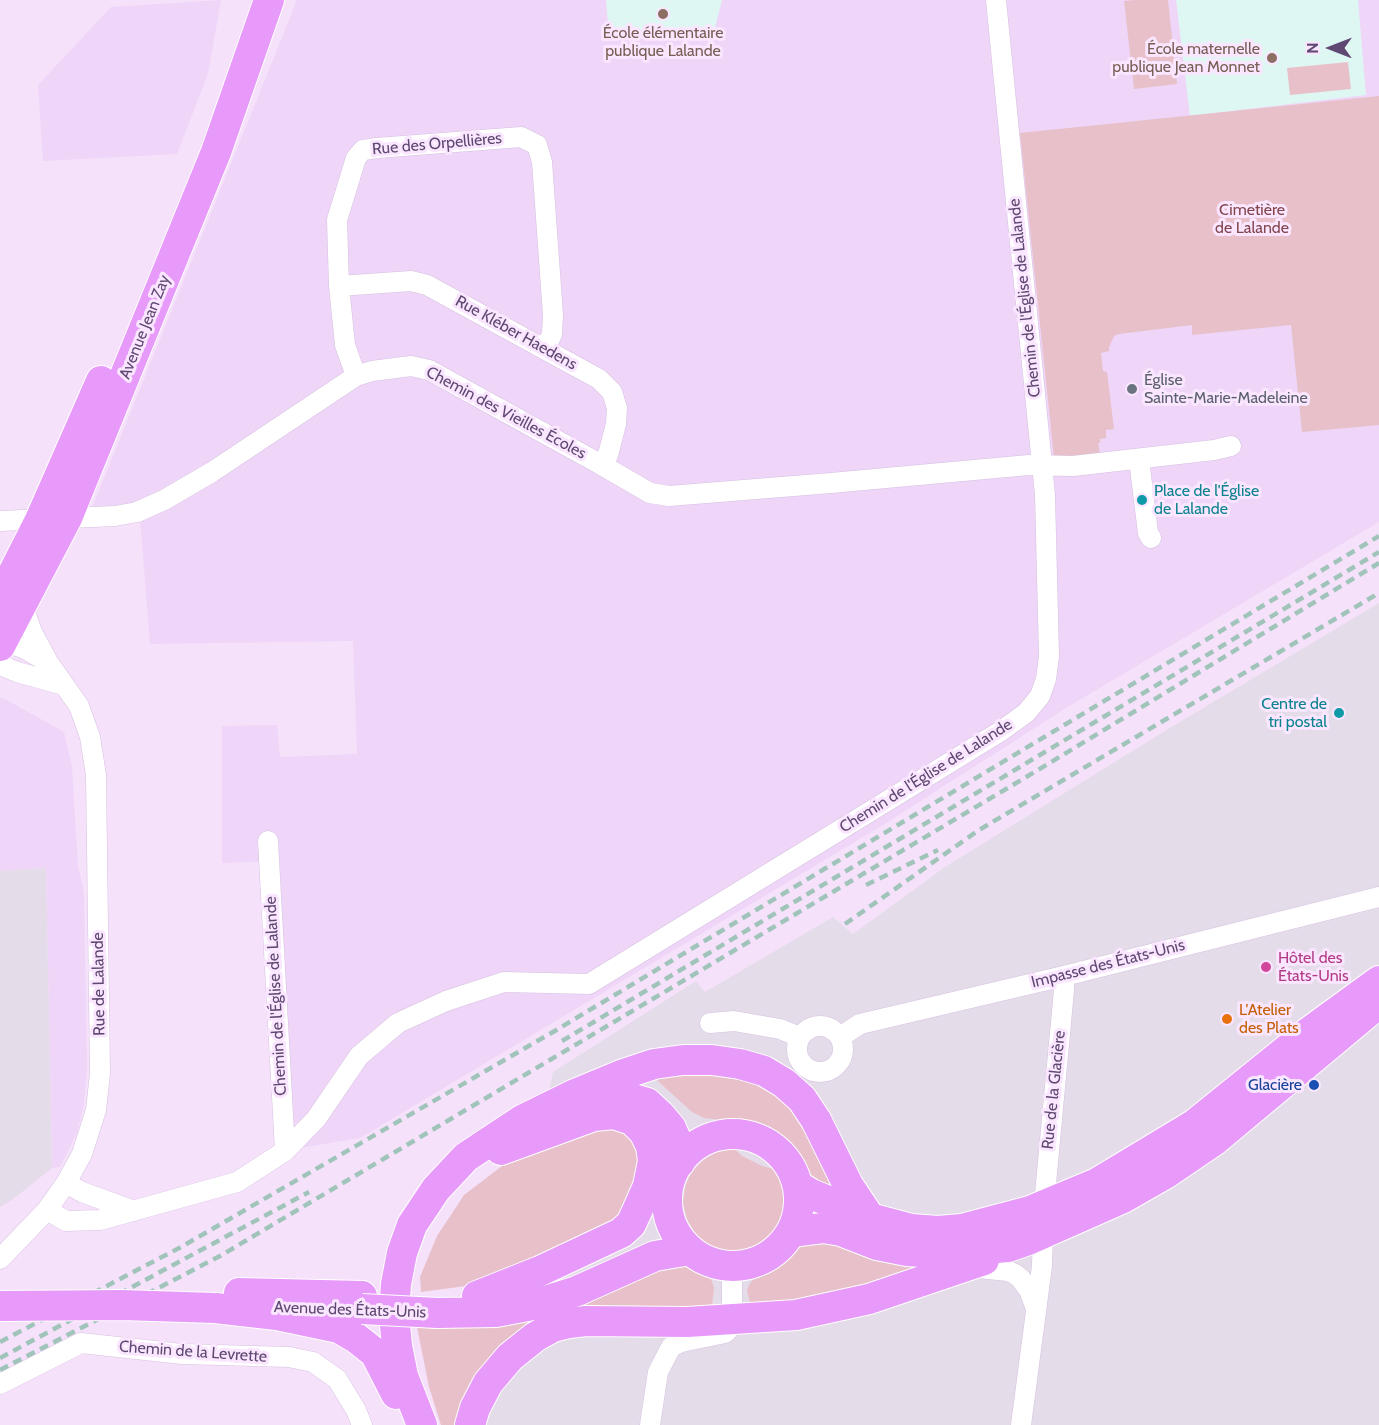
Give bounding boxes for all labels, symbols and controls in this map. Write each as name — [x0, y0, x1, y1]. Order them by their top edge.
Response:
marker: École élémentaire publique Lalande — [656, 7, 670, 21]
north arrow — [1301, 18, 1361, 78]
place label: École élémentaire publique Lalande — [603, 23, 723, 61]
place label: École maternelle publique Jean Monnet — [1112, 39, 1260, 77]
text: N — [1303, 42, 1322, 54]
marker: École maternelle publique Jean Monnet — [1265, 51, 1279, 65]
street label: Rue des Orpellières — [371, 129, 503, 159]
street label: Chemin de l'Église de Lalande — [1005, 198, 1045, 398]
park label: Cimetière de Lalande — [1215, 200, 1289, 238]
street label: Avenue Jean Zay — [115, 272, 175, 382]
street label: Rue Kléber Haedens — [452, 292, 580, 374]
street label: Chemin des Vieilles Écoles — [423, 363, 589, 463]
place label: Église Sainte-Marie-Madeleine — [1144, 370, 1308, 408]
marker: Église Sainte-Marie-Madeleine — [1125, 382, 1139, 396]
place label: Place de l'Église de Lalande — [1154, 481, 1259, 519]
marker: Place de l'Église de Lalande — [1135, 493, 1149, 507]
place label: Centre de tri postal — [1261, 694, 1327, 732]
marker: Centre de tri postal — [1332, 706, 1346, 720]
street label: Chemin de l'Église de Lalande — [836, 715, 1016, 837]
street label: Chemin de l'Église de Lalande — [261, 896, 291, 1096]
street label: Rue de Lalande — [88, 932, 110, 1036]
street label: Impasse des États-Unis — [1029, 936, 1187, 992]
place label: Hôtel des États-Unis — [1278, 948, 1349, 986]
marker: Hôtel des États-Unis — [1259, 960, 1273, 974]
place label: L'Atelier des Plats — [1239, 1000, 1299, 1038]
marker: L'Atelier des Plats — [1220, 1012, 1234, 1026]
street label: Rue de la Glacière — [1038, 1030, 1070, 1150]
place label: Glacière — [1248, 1075, 1302, 1095]
marker: Glacière — [1307, 1078, 1321, 1092]
street label: Avenue des États-Unis — [274, 1298, 426, 1322]
street label: Chemin de la Levrette — [118, 1337, 268, 1367]

